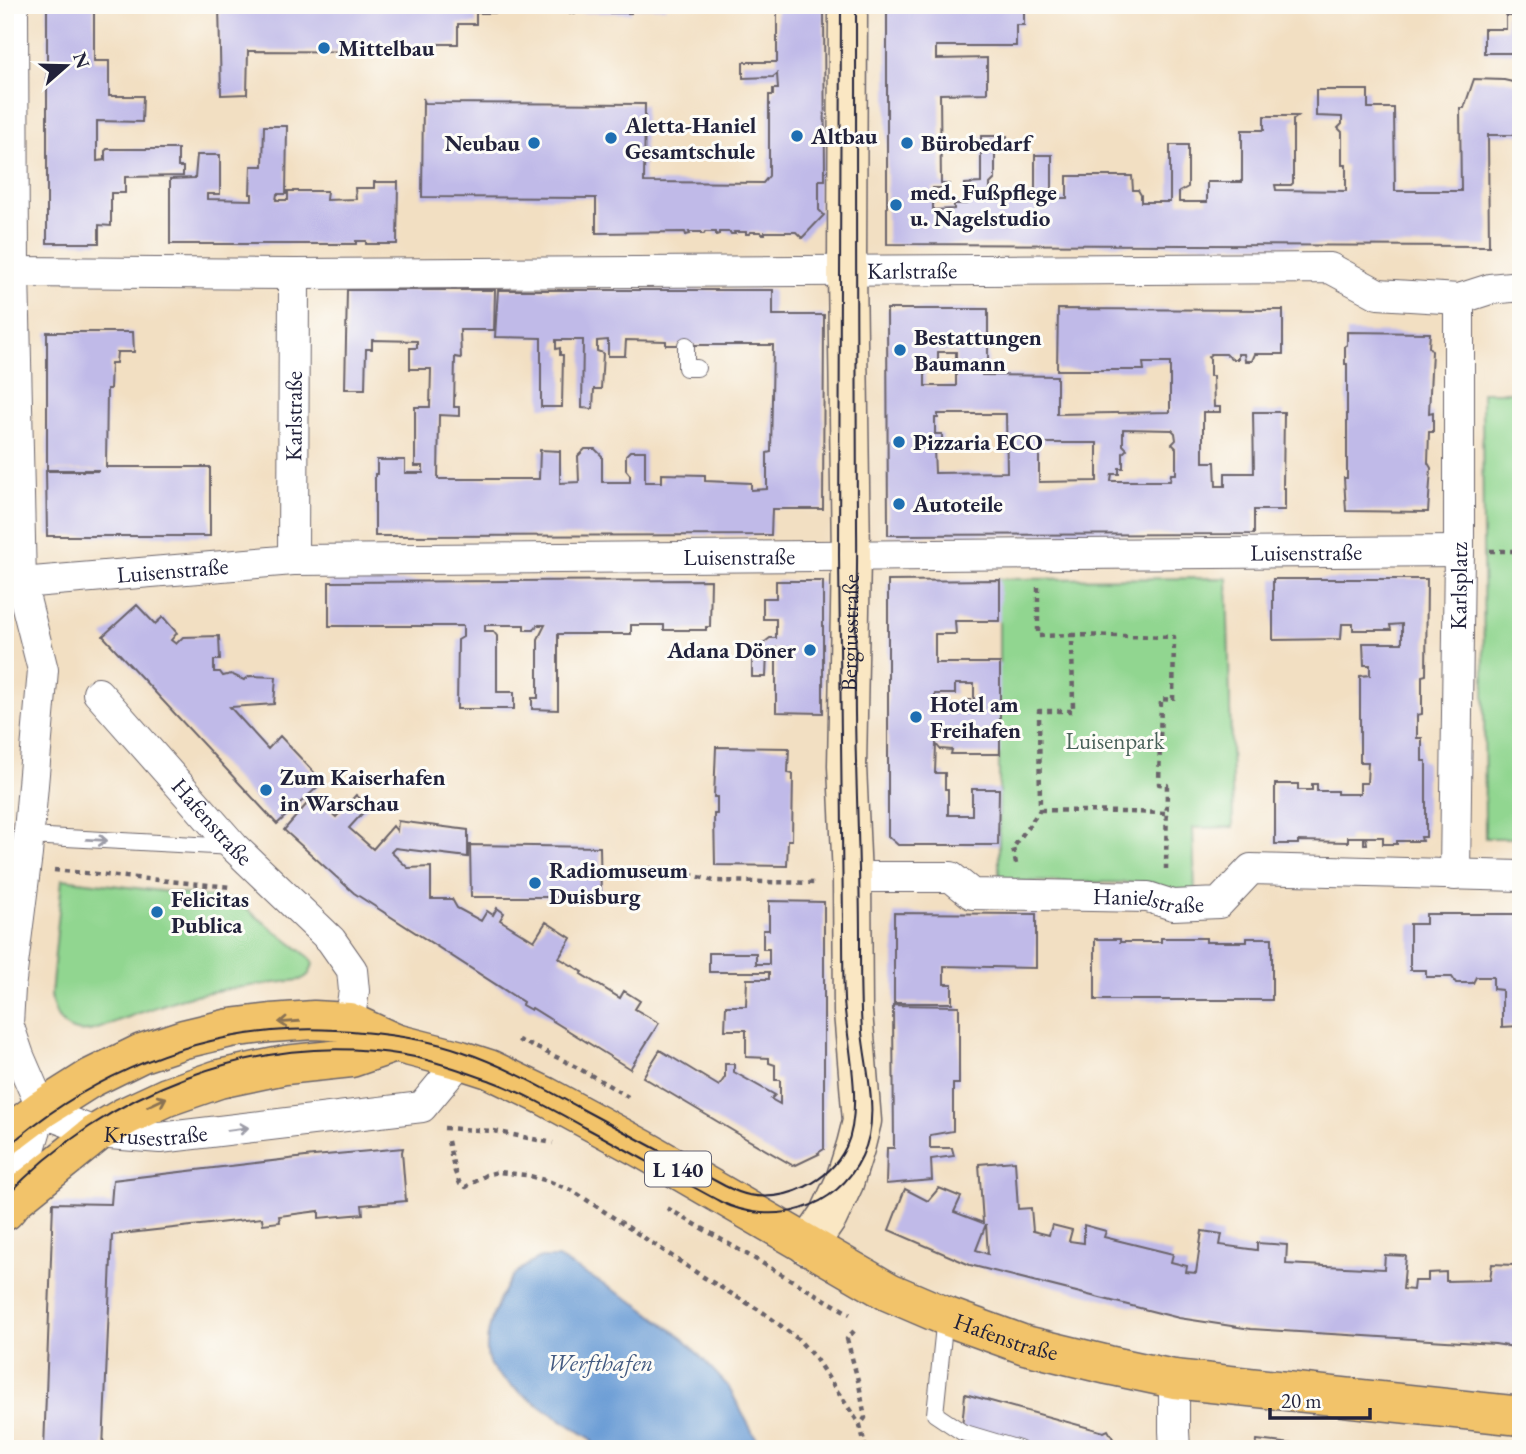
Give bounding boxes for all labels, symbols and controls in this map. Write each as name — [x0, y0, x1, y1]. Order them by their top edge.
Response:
north arrow — [32, 32, 102, 102]
place label: Mittelbau — [338, 33, 435, 63]
marker: Mittelbau — [316, 40, 332, 56]
text: N — [67, 49, 96, 72]
place label: Aletta-Haniel Gesamtschule — [624, 110, 757, 166]
place label: Altbau — [810, 121, 878, 151]
place label: Neubau — [445, 128, 520, 158]
marker: Altbau — [789, 128, 805, 144]
place label: Bürobedarf — [921, 128, 1034, 158]
marker: Aletta-Haniel Gesamtschule — [603, 130, 619, 146]
marker: Neubau — [526, 135, 542, 151]
marker: Bürobedarf — [899, 135, 915, 151]
place label: med. Fußpflege u. Nagelstudio — [910, 177, 1057, 233]
marker: med. Fußpflege u. Nagelstudio — [888, 197, 904, 213]
street label: Karlstraße — [867, 255, 957, 286]
place label: Bestattungen Baumann — [914, 322, 1042, 378]
marker: Bestattungen Baumann — [892, 342, 908, 358]
street label: Karlstraße — [278, 371, 309, 461]
place label: Pizzaria ECO — [913, 427, 1043, 457]
marker: Pizzaria ECO — [891, 434, 907, 450]
place label: Autoteile — [912, 489, 1003, 519]
marker: Autoteile — [891, 496, 907, 512]
street label: Luisenstraße — [1250, 537, 1362, 568]
street label: Luisenstraße — [683, 541, 795, 572]
street label: Karlsplatz — [1443, 542, 1474, 630]
street label: Luisenstraße — [116, 551, 230, 590]
street label: Bergiusstraße — [833, 574, 866, 692]
place label: Adana Döner — [666, 635, 796, 665]
marker: Adana Döner — [802, 642, 818, 658]
place label: Hotel am Freihafen — [930, 689, 1021, 745]
marker: Hotel am Freihafen — [908, 709, 924, 725]
park label: Luisenpark — [1066, 726, 1166, 756]
place label: Zum Kaiserhafen in Warschau — [280, 762, 445, 818]
street label: Hafenstraße — [165, 772, 259, 872]
marker: Zum Kaiserhafen in Warschau — [258, 782, 274, 798]
one-way arrow — [85, 833, 108, 846]
place label: Radiomuseum Duisburg — [549, 855, 688, 911]
marker: Radiomuseum Duisburg — [527, 875, 543, 891]
street label: Hanielstraße — [1093, 881, 1204, 920]
place label: Felicitas Publica — [171, 884, 249, 940]
marker: Felicitas Publica — [149, 904, 165, 920]
one-way arrow — [278, 1016, 301, 1029]
one-way arrow — [146, 1095, 167, 1108]
street label: Krusestraße — [102, 1118, 209, 1153]
one-way arrow — [226, 1122, 248, 1135]
road number: L 140 — [645, 1152, 711, 1186]
street label: Hafenstraße — [950, 1306, 1061, 1367]
water label: Werfthafen — [547, 1347, 653, 1378]
scale bar — [1270, 1377, 1370, 1421]
text: 20 m — [1281, 1387, 1322, 1414]

